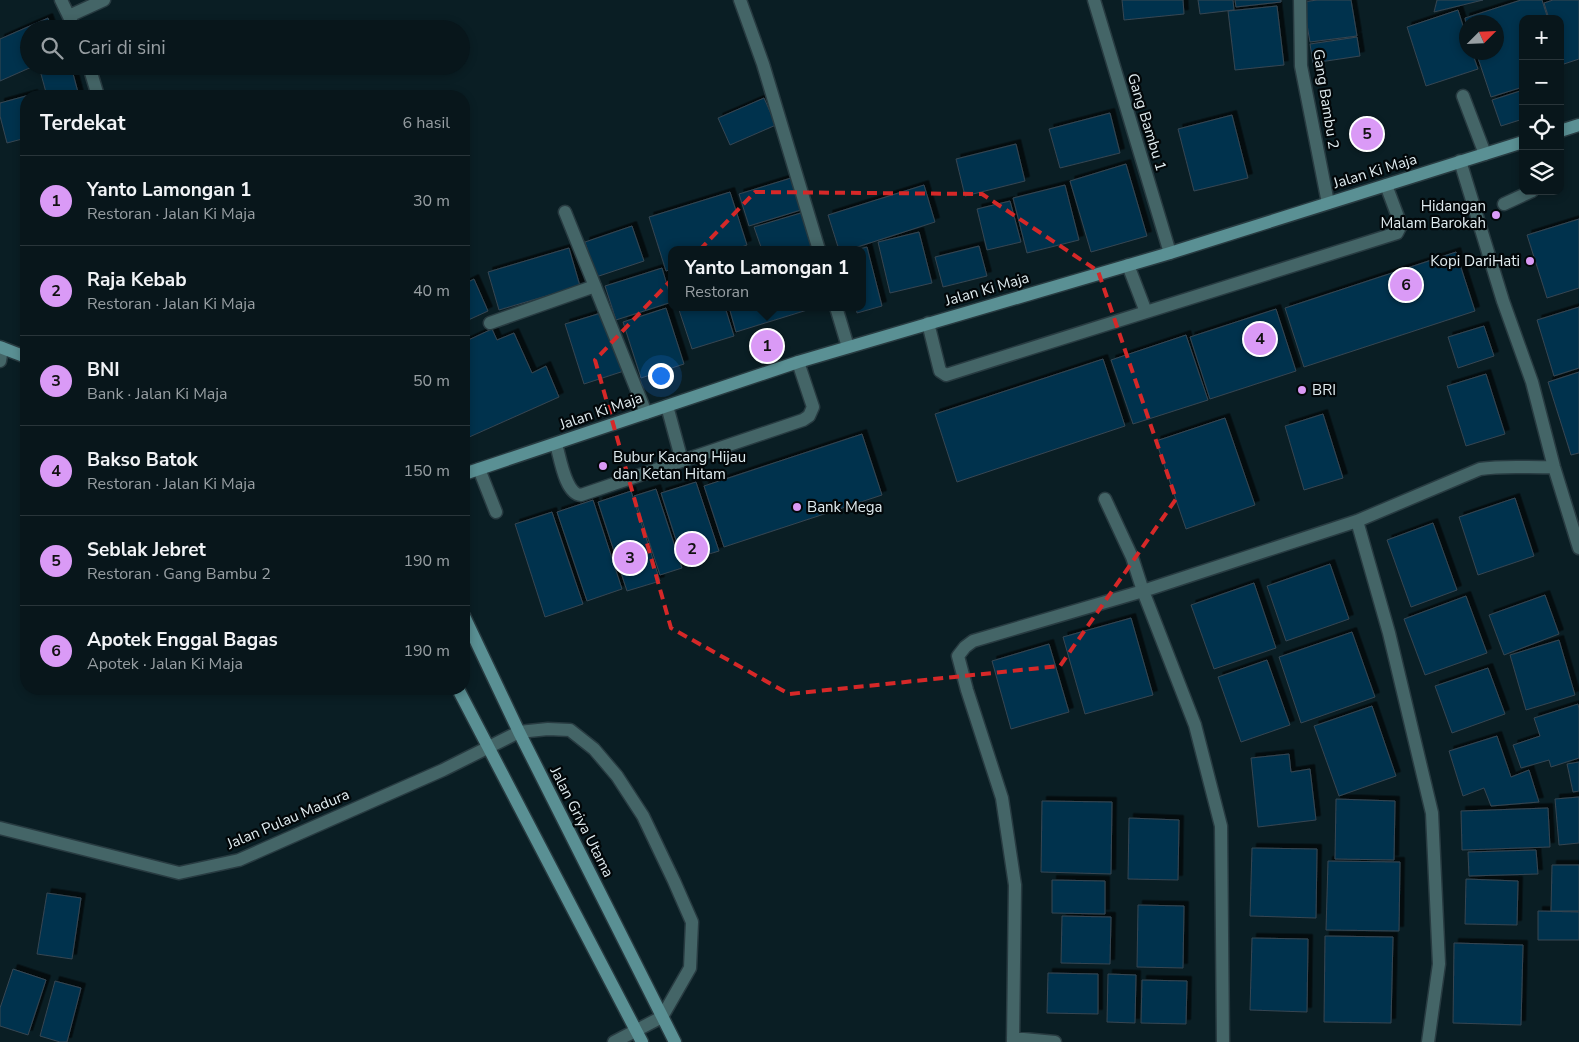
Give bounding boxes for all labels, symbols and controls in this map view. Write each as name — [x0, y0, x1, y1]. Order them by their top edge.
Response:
north arrow — [1459, 15, 1504, 60]
map controls — [1519, 15, 1564, 195]
button: + — [1519, 15, 1564, 60]
search box — [20, 20, 470, 75]
icon: search — [38, 34, 66, 62]
text: Cari di sini — [78, 35, 166, 61]
street label: Gang Bambu 2 — [1308, 48, 1344, 150]
button: − — [1519, 60, 1564, 105]
street label: Gang Bambu 1 — [1123, 71, 1171, 173]
button: locate — [1519, 105, 1564, 150]
text: Terdekat — [40, 109, 126, 137]
text: 6 hasil — [403, 112, 450, 134]
pin: 5 — [1351, 115, 1383, 153]
street label: Jalan Ki Maja — [1330, 149, 1419, 194]
button: layers — [1519, 150, 1564, 195]
text: Yanto Lamongan 1 — [87, 177, 251, 203]
text: 1 — [51, 190, 61, 212]
text: 30 m — [413, 190, 450, 212]
place label: Hidangan Malam Barokah — [1381, 196, 1486, 233]
text: Restoran · Jalan Ki Maja — [87, 203, 255, 225]
marker: Hidangan Malam Barokah — [1490, 209, 1502, 221]
popup — [668, 246, 866, 311]
place label: Kopi DariHati — [1430, 251, 1520, 271]
text: Yanto Lamongan 1 — [685, 255, 849, 281]
marker: Kopi DariHati — [1524, 255, 1536, 267]
pin: 6 — [1390, 266, 1422, 304]
text: Raja Kebab — [87, 267, 187, 293]
street label: Jalan Ki Maja — [942, 267, 1031, 311]
text: 2 — [51, 280, 61, 302]
text: 40 m — [413, 280, 450, 302]
text: Restoran — [685, 281, 749, 303]
text: Restoran · Jalan Ki Maja — [87, 293, 255, 315]
pin: 4 — [1244, 320, 1276, 358]
pin: 1 — [751, 327, 783, 365]
text: BNI — [87, 357, 120, 383]
your location — [648, 363, 674, 389]
text: 3 — [51, 370, 61, 392]
text: 50 m — [413, 370, 450, 392]
place label: BRI — [1312, 380, 1336, 400]
text: Bank · Jalan Ki Maja — [87, 383, 228, 405]
marker: BRI — [1296, 384, 1308, 396]
street label: Jalan Ki Maja — [556, 387, 645, 435]
text: Bakso Batok — [87, 447, 198, 473]
place label: Bubur Kacang Hijau dan Ketan Hitam — [613, 447, 746, 484]
text: 4 — [51, 460, 61, 482]
text: 150 m — [403, 460, 450, 482]
marker: Bubur Kacang Hijau dan Ketan Hitam — [597, 460, 609, 472]
text: Restoran · Jalan Ki Maja — [87, 473, 255, 495]
place label: Bank Mega — [807, 497, 883, 517]
marker: Bank Mega — [791, 501, 803, 513]
pin: 2 — [676, 530, 708, 568]
text: Seblak Jebret — [87, 537, 206, 563]
pin: 3 — [614, 539, 646, 577]
text: 5 — [51, 550, 61, 572]
text: 190 m — [403, 550, 450, 572]
text: Restoran · Gang Bambu 2 — [87, 563, 271, 585]
text: Apotek Enggal Bagas — [87, 627, 278, 653]
text: 6 — [51, 640, 61, 662]
text: 190 m — [403, 640, 450, 662]
text: Apotek · Jalan Ki Maja — [87, 653, 243, 675]
street label: Jalan Griya Utama — [545, 762, 619, 881]
street label: Jalan Pulau Madura — [223, 784, 352, 854]

